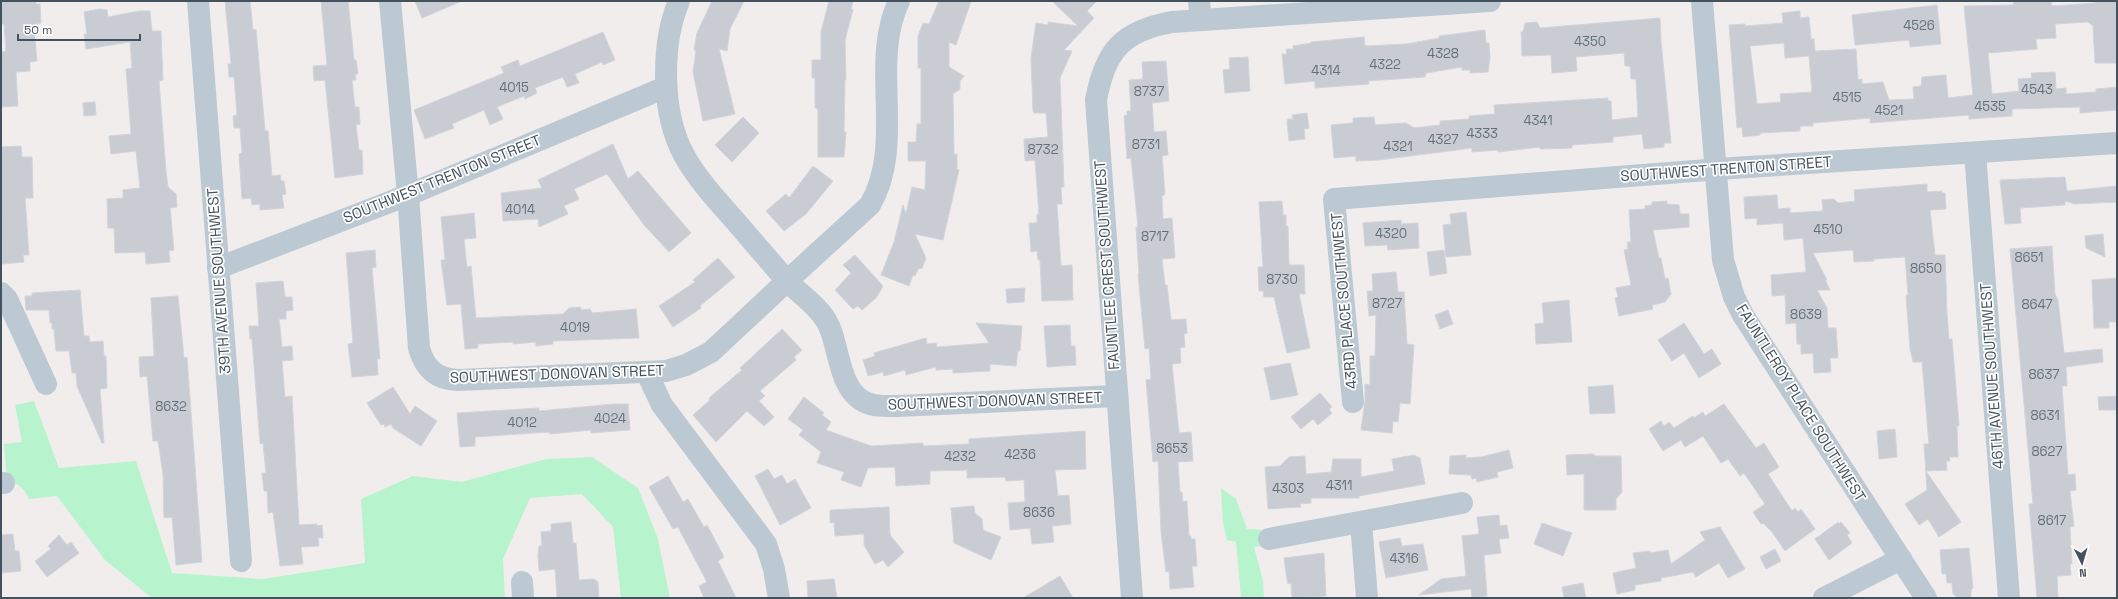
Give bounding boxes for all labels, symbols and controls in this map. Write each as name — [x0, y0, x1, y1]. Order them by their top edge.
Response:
scale bar — [18, 16, 140, 42]
house number: 4526 — [1903, 17, 1935, 34]
text: 50 m — [24, 22, 52, 38]
house number: 4350 — [1574, 33, 1606, 50]
house number: 4328 — [1427, 45, 1459, 62]
house number: 4322 — [1369, 56, 1401, 73]
house number: 4314 — [1311, 62, 1341, 79]
house number: 4015 — [499, 79, 529, 96]
house number: 4543 — [2021, 81, 2053, 98]
house number: 8737 — [1134, 83, 1164, 100]
house number: 4515 — [1833, 89, 1862, 106]
house number: 4535 — [1974, 98, 2006, 115]
house number: 4521 — [1874, 102, 1904, 119]
house number: 4341 — [1523, 112, 1553, 129]
house number: 4333 — [1466, 125, 1498, 142]
street label: SOUTHWEST TRENTON STREET — [340, 130, 544, 227]
house number: 4327 — [1427, 131, 1459, 148]
house number: 8731 — [1132, 136, 1160, 153]
house number: 4321 — [1383, 138, 1413, 155]
house number: 8732 — [1028, 141, 1059, 158]
street label: SOUTHWEST TRENTON STREET — [1620, 152, 1832, 185]
street label: FAUNTLEE CREST SOUTHWEST — [1090, 159, 1123, 370]
street label: 39TH AVENUE SOUTHWEST — [203, 187, 234, 375]
house number: 4014 — [505, 201, 535, 218]
street label: 43RD PLACE SOUTHWEST — [1326, 212, 1361, 390]
house number: 4510 — [1813, 221, 1843, 238]
house number: 4320 — [1375, 225, 1407, 242]
house number: 8717 — [1141, 228, 1169, 245]
house number: 8651 — [2014, 249, 2044, 266]
house number: 8650 — [1910, 260, 1942, 277]
house number: 8730 — [1266, 271, 1298, 288]
street label: 46TH AVENUE SOUTHWEST — [1976, 282, 2007, 470]
house number: 8727 — [1372, 295, 1402, 312]
house number: 8647 — [2021, 296, 2053, 313]
street label: FAUNTLEROY PLACE SOUTHWEST — [1733, 300, 1870, 505]
house number: 8639 — [1790, 306, 1822, 323]
house number: 4019 — [560, 319, 590, 336]
street label: SOUTHWEST DONOVAN STREET — [449, 360, 665, 387]
house number: 8637 — [2028, 366, 2060, 383]
street label: SOUTHWEST DONOVAN STREET — [887, 387, 1103, 414]
house number: 8632 — [155, 398, 187, 415]
house number: 8631 — [2030, 407, 2060, 424]
house number: 4024 — [594, 410, 626, 427]
house number: 4012 — [507, 414, 537, 431]
house number: 8653 — [1156, 440, 1188, 457]
house number: 8627 — [2031, 443, 2063, 460]
house number: 4236 — [1004, 446, 1036, 463]
house number: 4232 — [944, 448, 976, 465]
house number: 4311 — [1326, 477, 1352, 494]
house number: 4303 — [1272, 480, 1304, 497]
house number: 8636 — [1023, 504, 1055, 521]
house number: 8617 — [2038, 512, 2066, 529]
north arrow — [2062, 543, 2102, 583]
house number: 4316 — [1389, 550, 1419, 567]
text: N — [2079, 566, 2087, 580]

